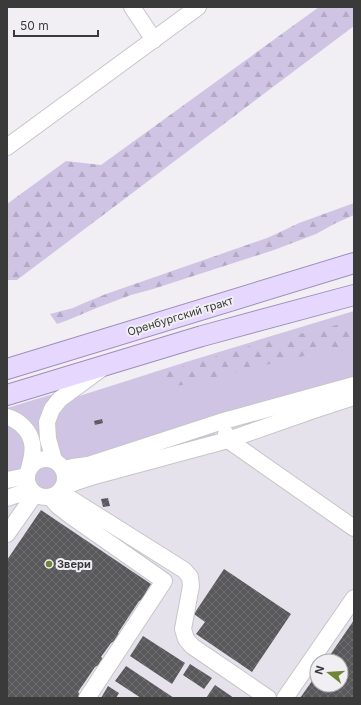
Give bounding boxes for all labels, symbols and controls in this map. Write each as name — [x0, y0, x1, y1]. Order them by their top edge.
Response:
scale bar — [14, 12, 98, 38]
text: 50 m — [20, 18, 49, 33]
street label: Оренбургский тракт — [125, 293, 235, 339]
place label: Звери — [57, 557, 91, 571]
marker: Звери — [44, 559, 54, 569]
north arrow — [309, 653, 349, 693]
text: N — [312, 664, 327, 676]

